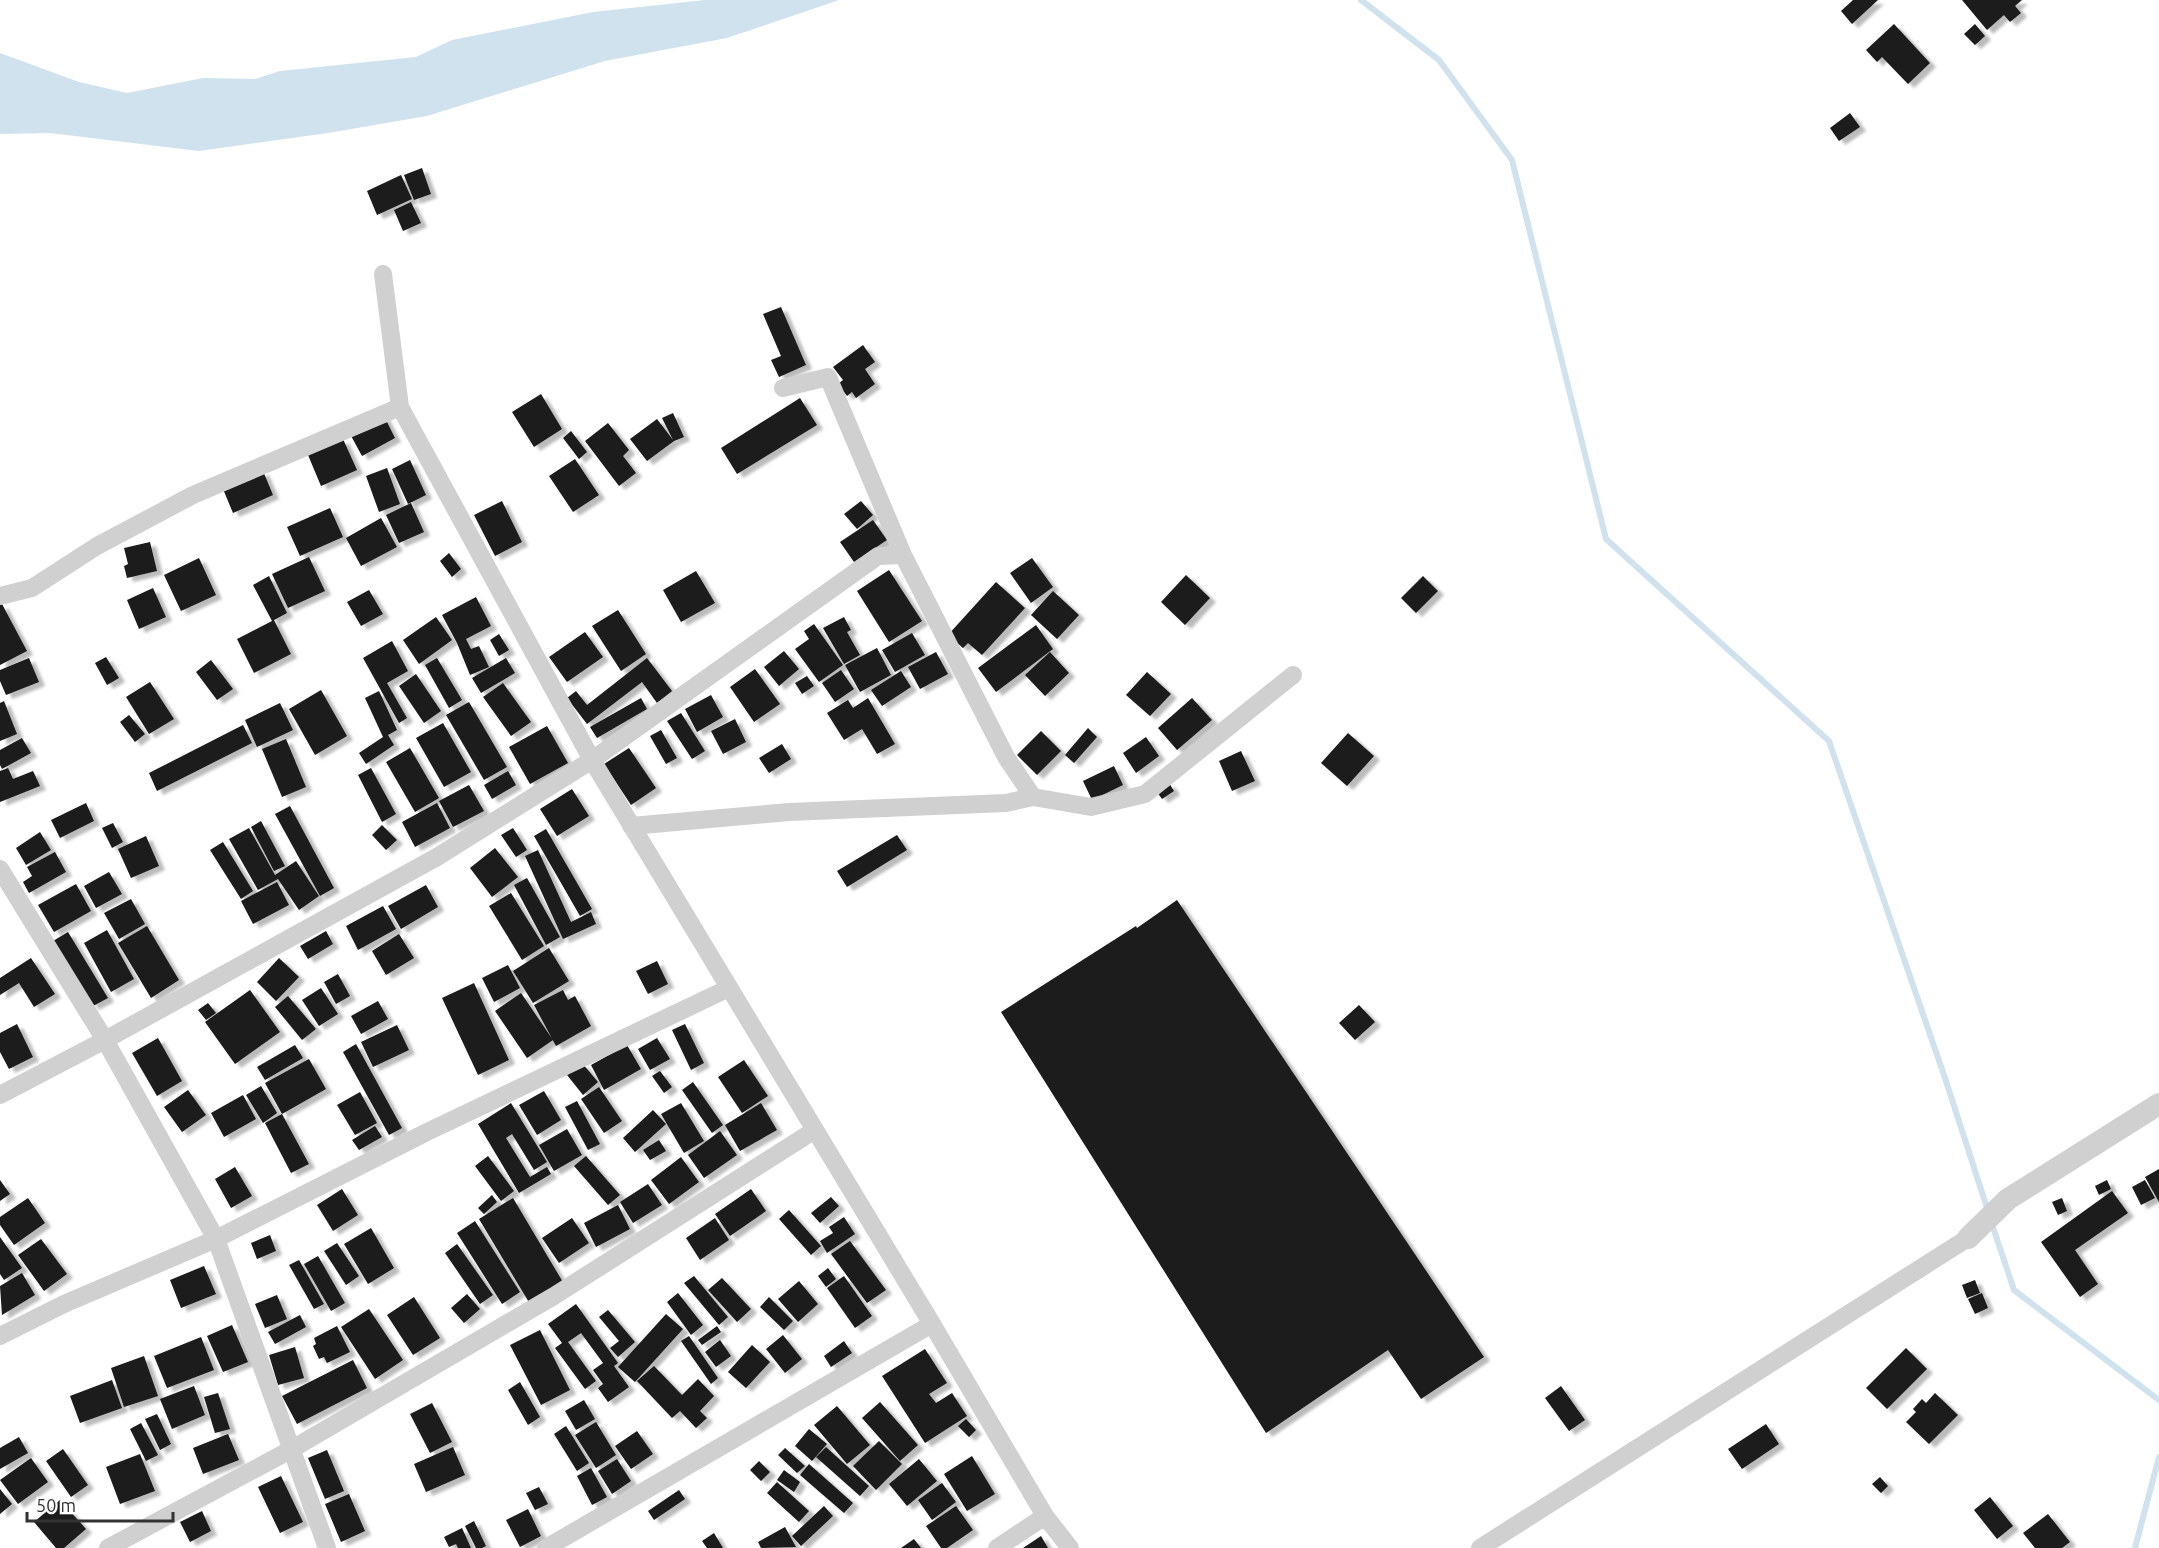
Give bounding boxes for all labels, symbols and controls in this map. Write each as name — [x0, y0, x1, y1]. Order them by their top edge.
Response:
scale bar — [27, 1485, 172, 1523]
text: 50 m — [36, 1495, 76, 1515]

